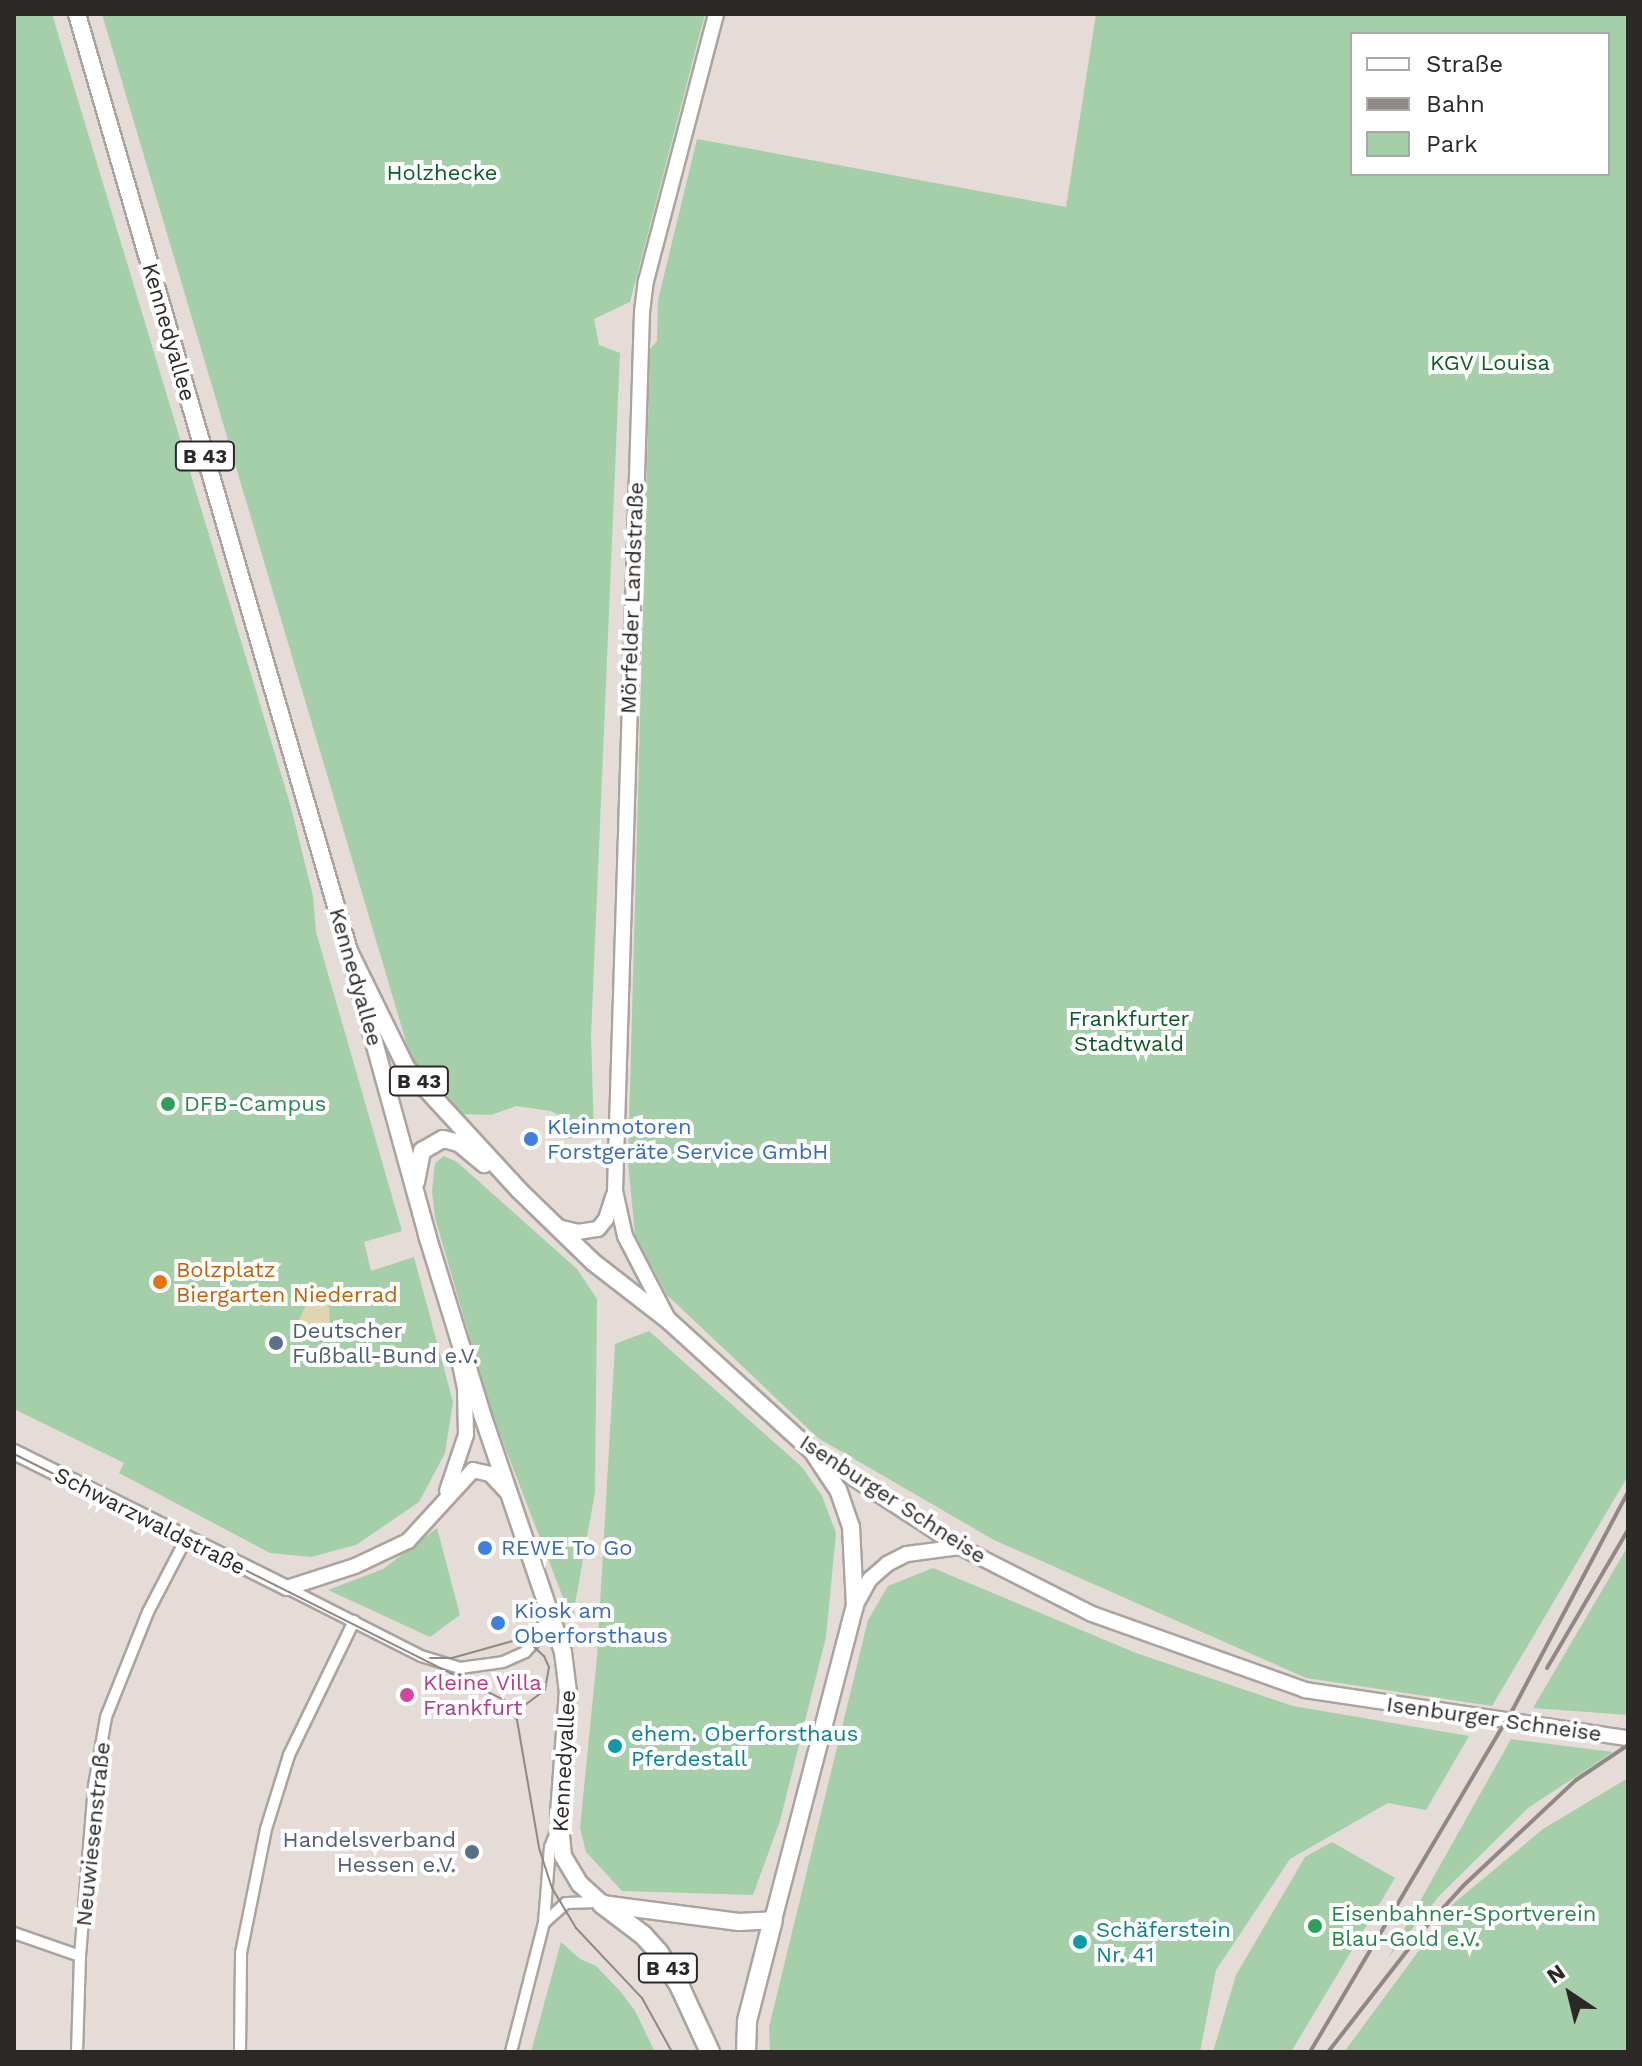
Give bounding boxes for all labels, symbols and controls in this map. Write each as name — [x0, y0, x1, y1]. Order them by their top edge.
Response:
legend — [1350, 32, 1610, 176]
text: Straße — [1426, 50, 1503, 78]
text: Bahn — [1426, 90, 1485, 118]
text: Park — [1426, 130, 1478, 158]
park label: Holzhecke — [386, 160, 498, 186]
street label: Kennedyallee — [137, 260, 201, 404]
park label: KGV Louisa — [1430, 350, 1550, 376]
road number: B 43 — [173, 440, 237, 472]
street label: Mörfelder Landstraße — [615, 481, 649, 715]
street label: Kennedyallee — [324, 905, 388, 1049]
park label: Frankfurter Stadtwald — [1068, 1005, 1190, 1056]
road number: B 43 — [387, 1065, 451, 1097]
place label: DFB-Campus — [184, 1091, 326, 1117]
marker: DFB-Campus — [159, 1095, 177, 1113]
place label: Kleinmotoren Forstgeräte Service GmbH — [547, 1113, 828, 1164]
marker: Kleinmotoren Forstgeräte Service GmbH — [522, 1130, 540, 1148]
place label: Bolzplatz Biergarten Niederrad — [176, 1256, 398, 1308]
marker: Bolzplatz Biergarten Niederrad — [151, 1273, 169, 1291]
place label: Deutscher Fußball-Bund e.V. — [292, 1317, 478, 1368]
marker: Deutscher Fußball-Bund e.V. — [267, 1334, 285, 1352]
street label: Isenburger Schneise — [795, 1429, 991, 1569]
street label: Schwarzwaldstraße — [50, 1461, 250, 1581]
place label: REWE To Go — [501, 1535, 633, 1561]
marker: REWE To Go — [476, 1539, 494, 1557]
place label: Kiosk am Oberforsthaus — [514, 1597, 668, 1648]
marker: Kiosk am Oberforsthaus — [489, 1614, 507, 1632]
place label: Kleine Villa Frankfurt — [423, 1669, 543, 1720]
marker: Kleine Villa Frankfurt — [398, 1686, 416, 1704]
street label: Kennedyallee — [547, 1689, 581, 1833]
street label: Isenburger Schneise — [1385, 1691, 1603, 1747]
place label: ehem. Oberforsthaus Pferdestall — [631, 1720, 858, 1772]
marker: ehem. Oberforsthaus Pferdestall — [606, 1737, 624, 1755]
street label: Neuwiesenstraße — [70, 1740, 116, 1928]
place label: Handelsverband Hessen e.V. — [283, 1826, 456, 1878]
marker: Handelsverband Hessen e.V. — [463, 1843, 481, 1861]
place label: Eisenbahner-Sportverein Blau-Gold e.V. — [1331, 1900, 1596, 1952]
place label: Schäferstein Nr. 41 — [1096, 1916, 1231, 1968]
marker: Eisenbahner-Sportverein Blau-Gold e.V. — [1306, 1917, 1324, 1935]
marker: Schäferstein Nr. 41 — [1071, 1933, 1089, 1951]
road number: B 43 — [636, 1952, 700, 1984]
north arrow — [1530, 1954, 1610, 2034]
text: N — [1542, 1959, 1570, 1989]

